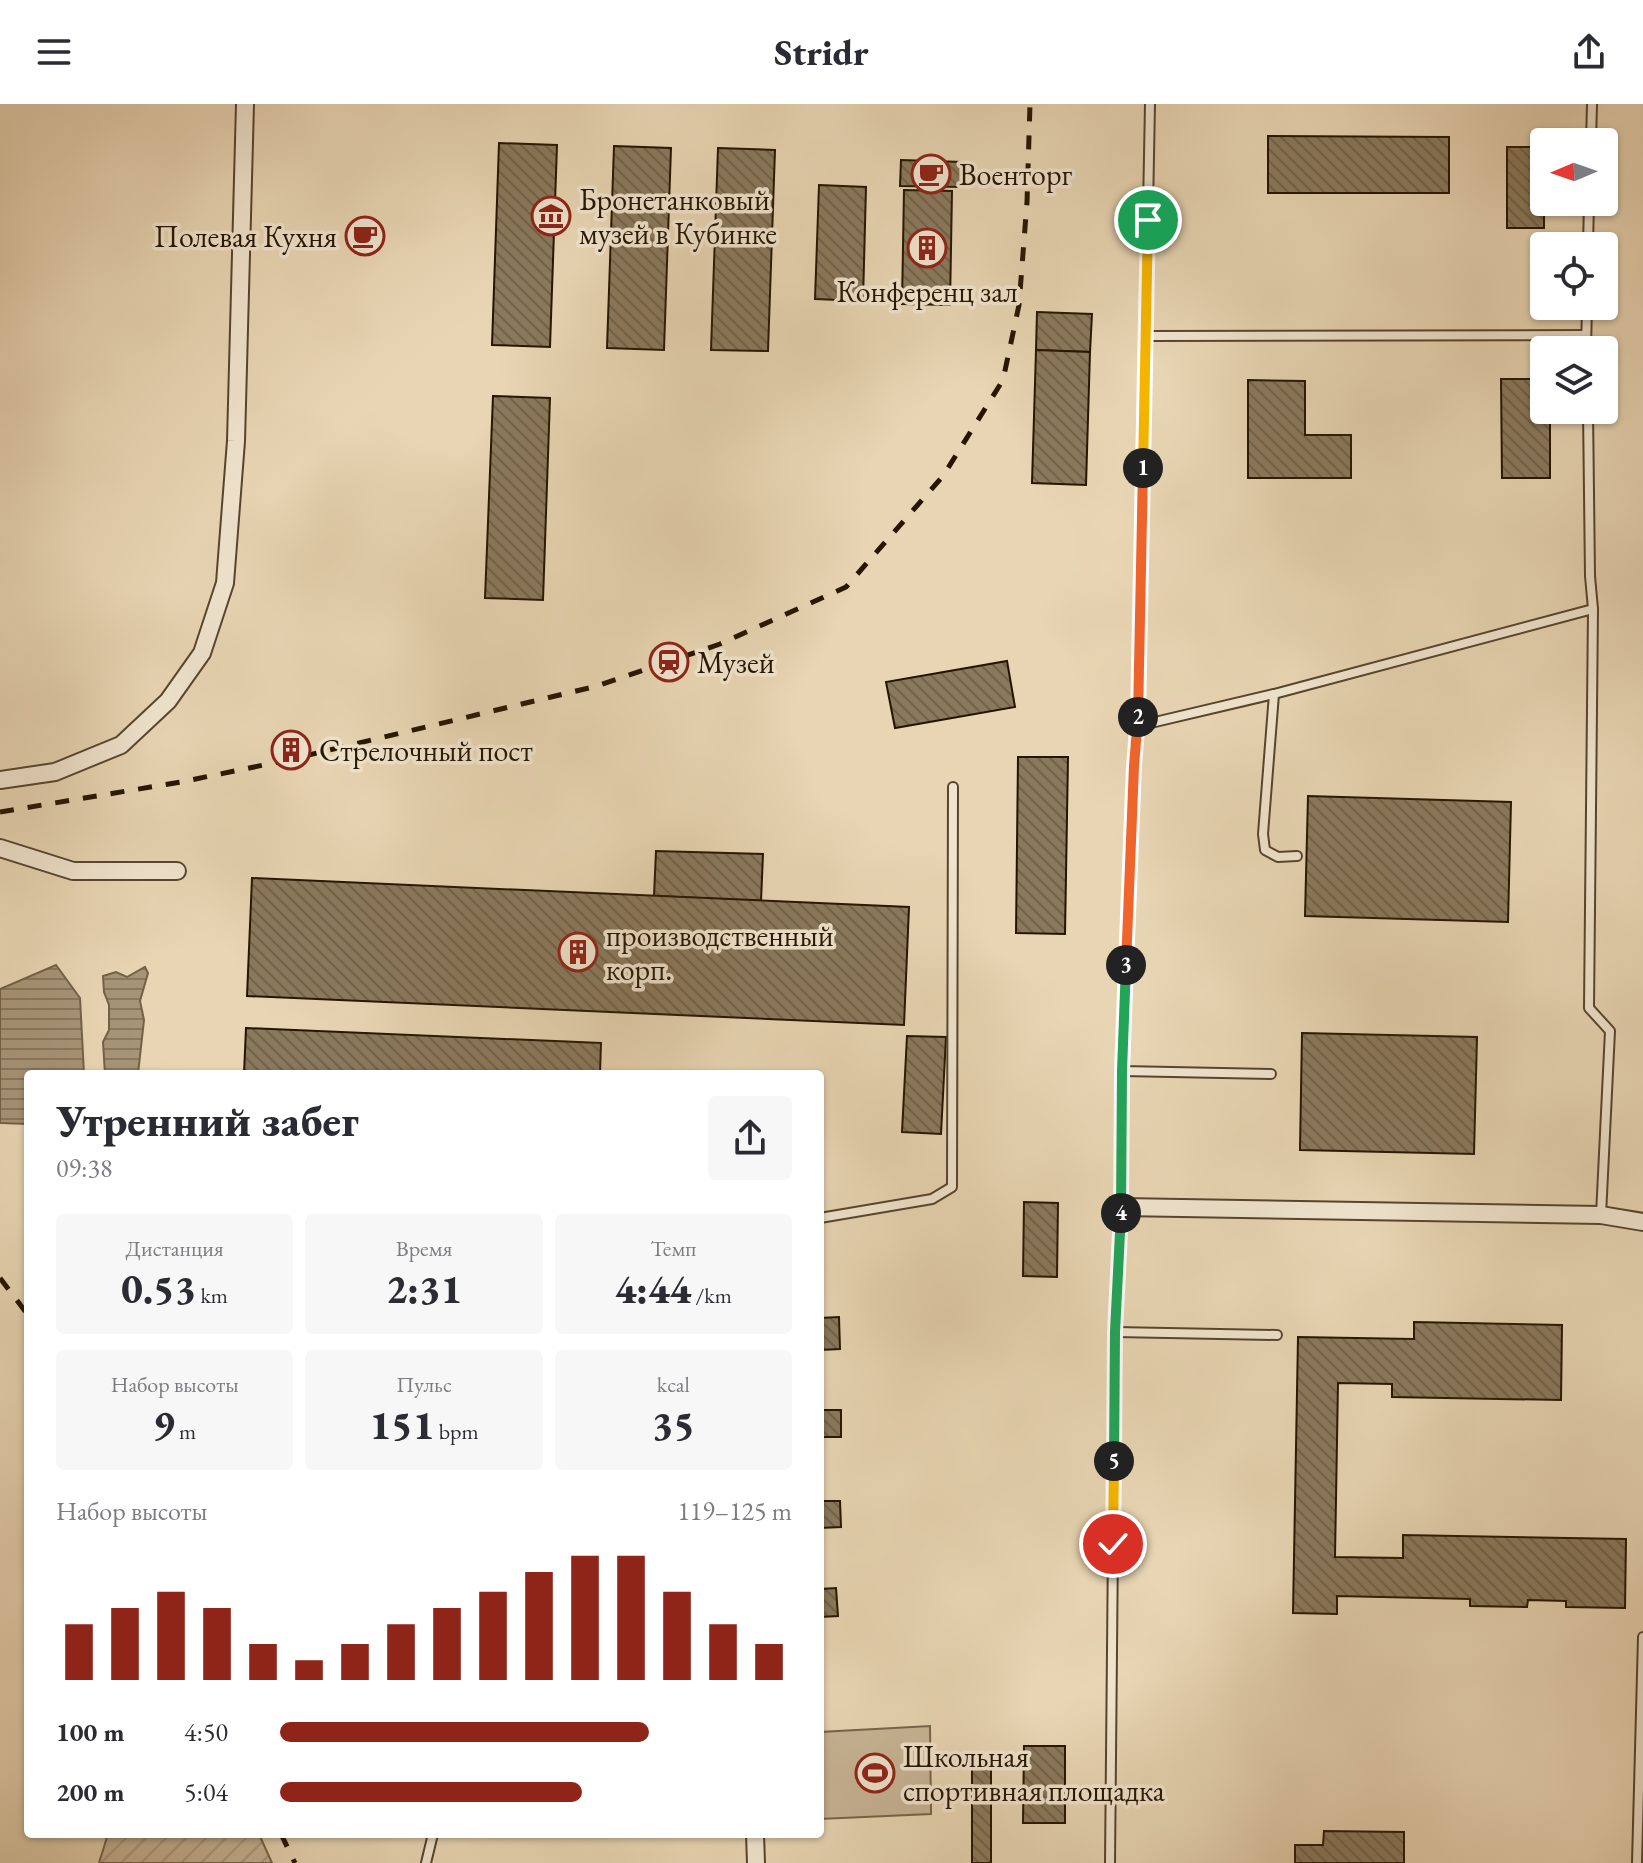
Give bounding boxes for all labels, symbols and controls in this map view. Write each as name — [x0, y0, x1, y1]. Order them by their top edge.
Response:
text: Stridr — [774, 29, 869, 76]
icon: menu — [32, 30, 76, 74]
icon: share — [1567, 30, 1611, 74]
north arrow — [1530, 128, 1618, 216]
map controls — [1530, 128, 1618, 424]
cafe icon: Военторг — [910, 153, 952, 195]
place label: Военторг — [959, 155, 1073, 194]
place label: Бронетанковый музей в Кубинке — [579, 180, 777, 253]
pin — [1114, 186, 1182, 254]
museum icon: Бронетанковый музей в Кубинке — [530, 195, 572, 237]
icon: arrive — [1126, 198, 1170, 242]
cafe icon: Полевая Кухня — [344, 215, 386, 257]
place label: Полевая Кухня — [154, 217, 337, 256]
building icon: Конференц зал — [906, 227, 948, 269]
button: locate — [1530, 232, 1618, 320]
place label: Конференц зал — [836, 272, 1018, 311]
button: layers — [1530, 336, 1618, 424]
pin: 1 — [1123, 448, 1163, 488]
text: 1 — [1137, 453, 1149, 482]
station icon: Музей — [648, 641, 690, 683]
place label: Музей — [697, 643, 775, 682]
pin: 2 — [1118, 697, 1158, 737]
text: 2 — [1132, 702, 1144, 731]
building icon: Стрелочный пост — [270, 729, 312, 771]
place label: Стрелочный пост — [319, 731, 533, 770]
place label: производственный корп. — [606, 916, 834, 989]
building icon: производственный корп. — [557, 931, 599, 973]
pin: 3 — [1106, 945, 1146, 985]
text: 3 — [1120, 950, 1132, 979]
text: Утренний забег — [56, 1092, 359, 1149]
button: share — [708, 1096, 792, 1180]
text: 09:38 — [56, 1151, 112, 1185]
pin: 4 — [1101, 1193, 1141, 1233]
text: 4 — [1115, 1198, 1127, 1227]
text: Дистанция — [126, 1234, 224, 1263]
text: Время — [396, 1234, 452, 1263]
text: Темп — [650, 1234, 696, 1263]
text: 0.53 — [121, 1263, 196, 1315]
text: 2:31 — [386, 1263, 462, 1315]
text: 4:44 — [615, 1263, 691, 1315]
text: km — [196, 1281, 228, 1310]
text: /km — [691, 1281, 732, 1310]
text: Набор высоты — [111, 1370, 239, 1399]
text: Пульс — [396, 1370, 452, 1399]
text: kcal — [657, 1370, 690, 1399]
text: 9 — [153, 1399, 175, 1451]
text: 151 — [369, 1399, 434, 1451]
text: 35 — [652, 1399, 695, 1451]
text: m — [175, 1417, 196, 1446]
text: bpm — [434, 1417, 479, 1446]
pin: 5 — [1094, 1441, 1134, 1481]
text: 5 — [1108, 1446, 1120, 1475]
text: Набор высоты — [56, 1494, 207, 1528]
text: 119–125 m — [677, 1494, 792, 1528]
pin — [1079, 1510, 1147, 1578]
icon: check — [1091, 1522, 1135, 1566]
text: 100 m — [56, 1715, 124, 1749]
text: 4:50 — [184, 1715, 228, 1749]
place label: Школьная спортивная площадка — [903, 1737, 1165, 1810]
sports icon: Школьная спортивная площадка — [854, 1752, 896, 1794]
text: 200 m — [56, 1775, 124, 1809]
text: 5:04 — [184, 1775, 228, 1809]

